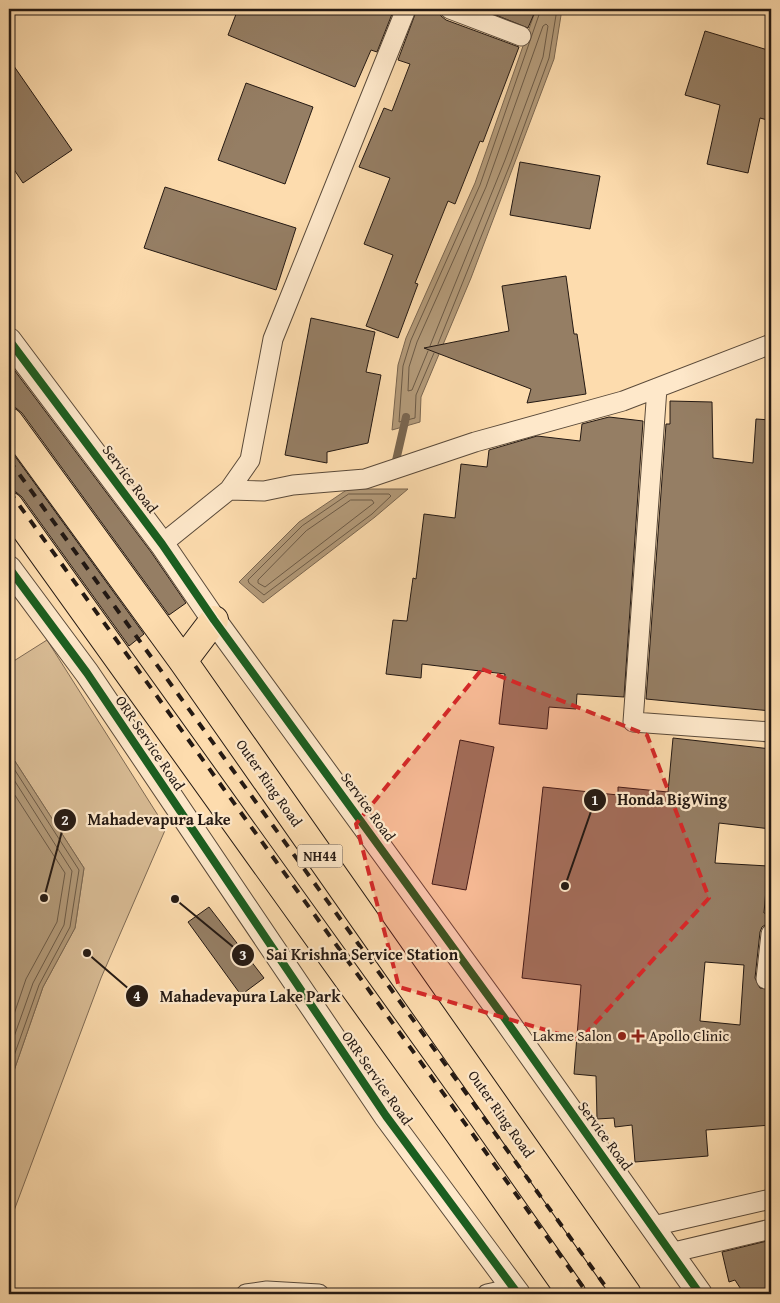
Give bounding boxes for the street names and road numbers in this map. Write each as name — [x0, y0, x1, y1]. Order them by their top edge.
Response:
street label: Service Road — [98, 440, 163, 517]
street label: ORR Service Road — [111, 691, 190, 794]
street label: Outer Ring Road — [231, 735, 307, 831]
street label: Service Road — [336, 768, 401, 845]
road number: NH44 — [298, 844, 342, 868]
street label: ORR Service Road — [337, 1027, 418, 1129]
street label: Outer Ring Road — [463, 1066, 539, 1162]
street label: Service Road — [573, 1097, 638, 1174]

